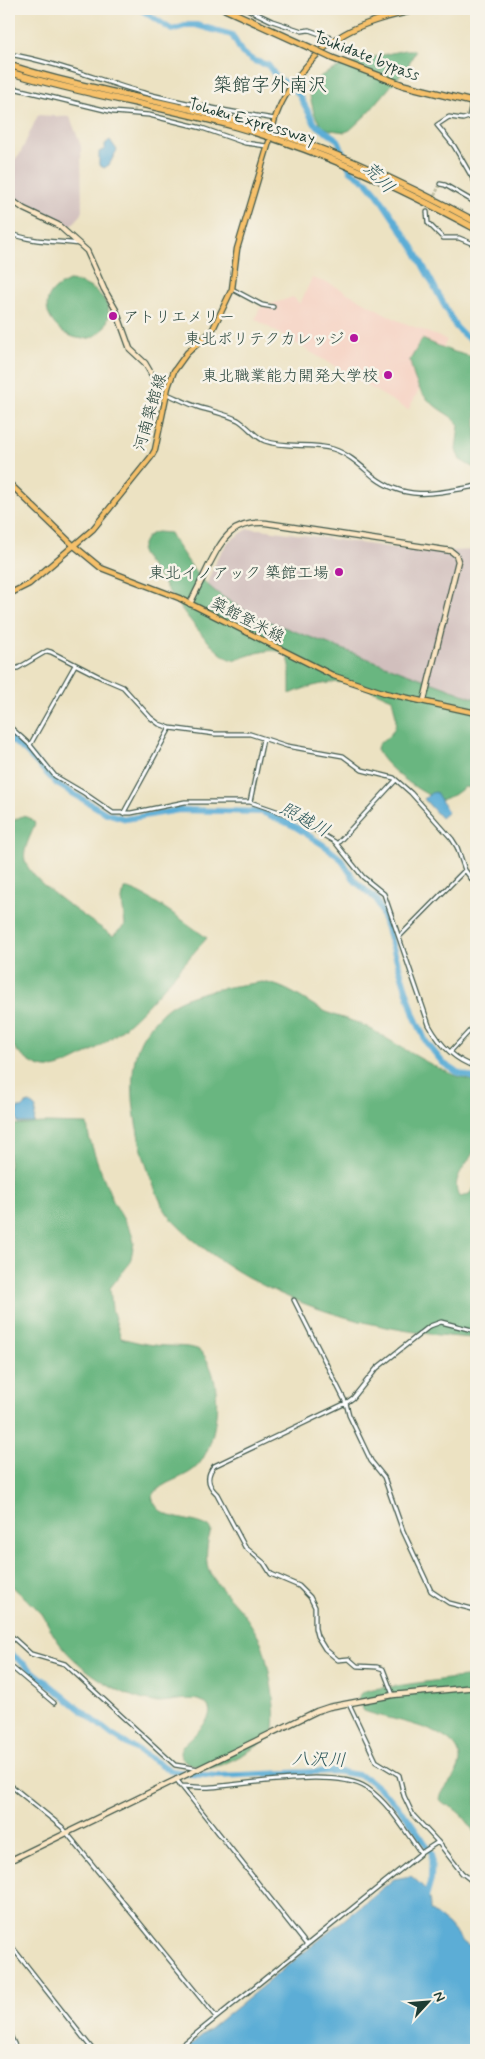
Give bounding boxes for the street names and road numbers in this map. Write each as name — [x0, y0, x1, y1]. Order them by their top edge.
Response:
street label: Tsukidate bypass — [311, 27, 422, 86]
street label: Tohoku Expressway — [186, 93, 317, 150]
street label: 河南築館線 — [129, 371, 172, 454]
street label: 築館登米線 — [207, 593, 288, 648]

